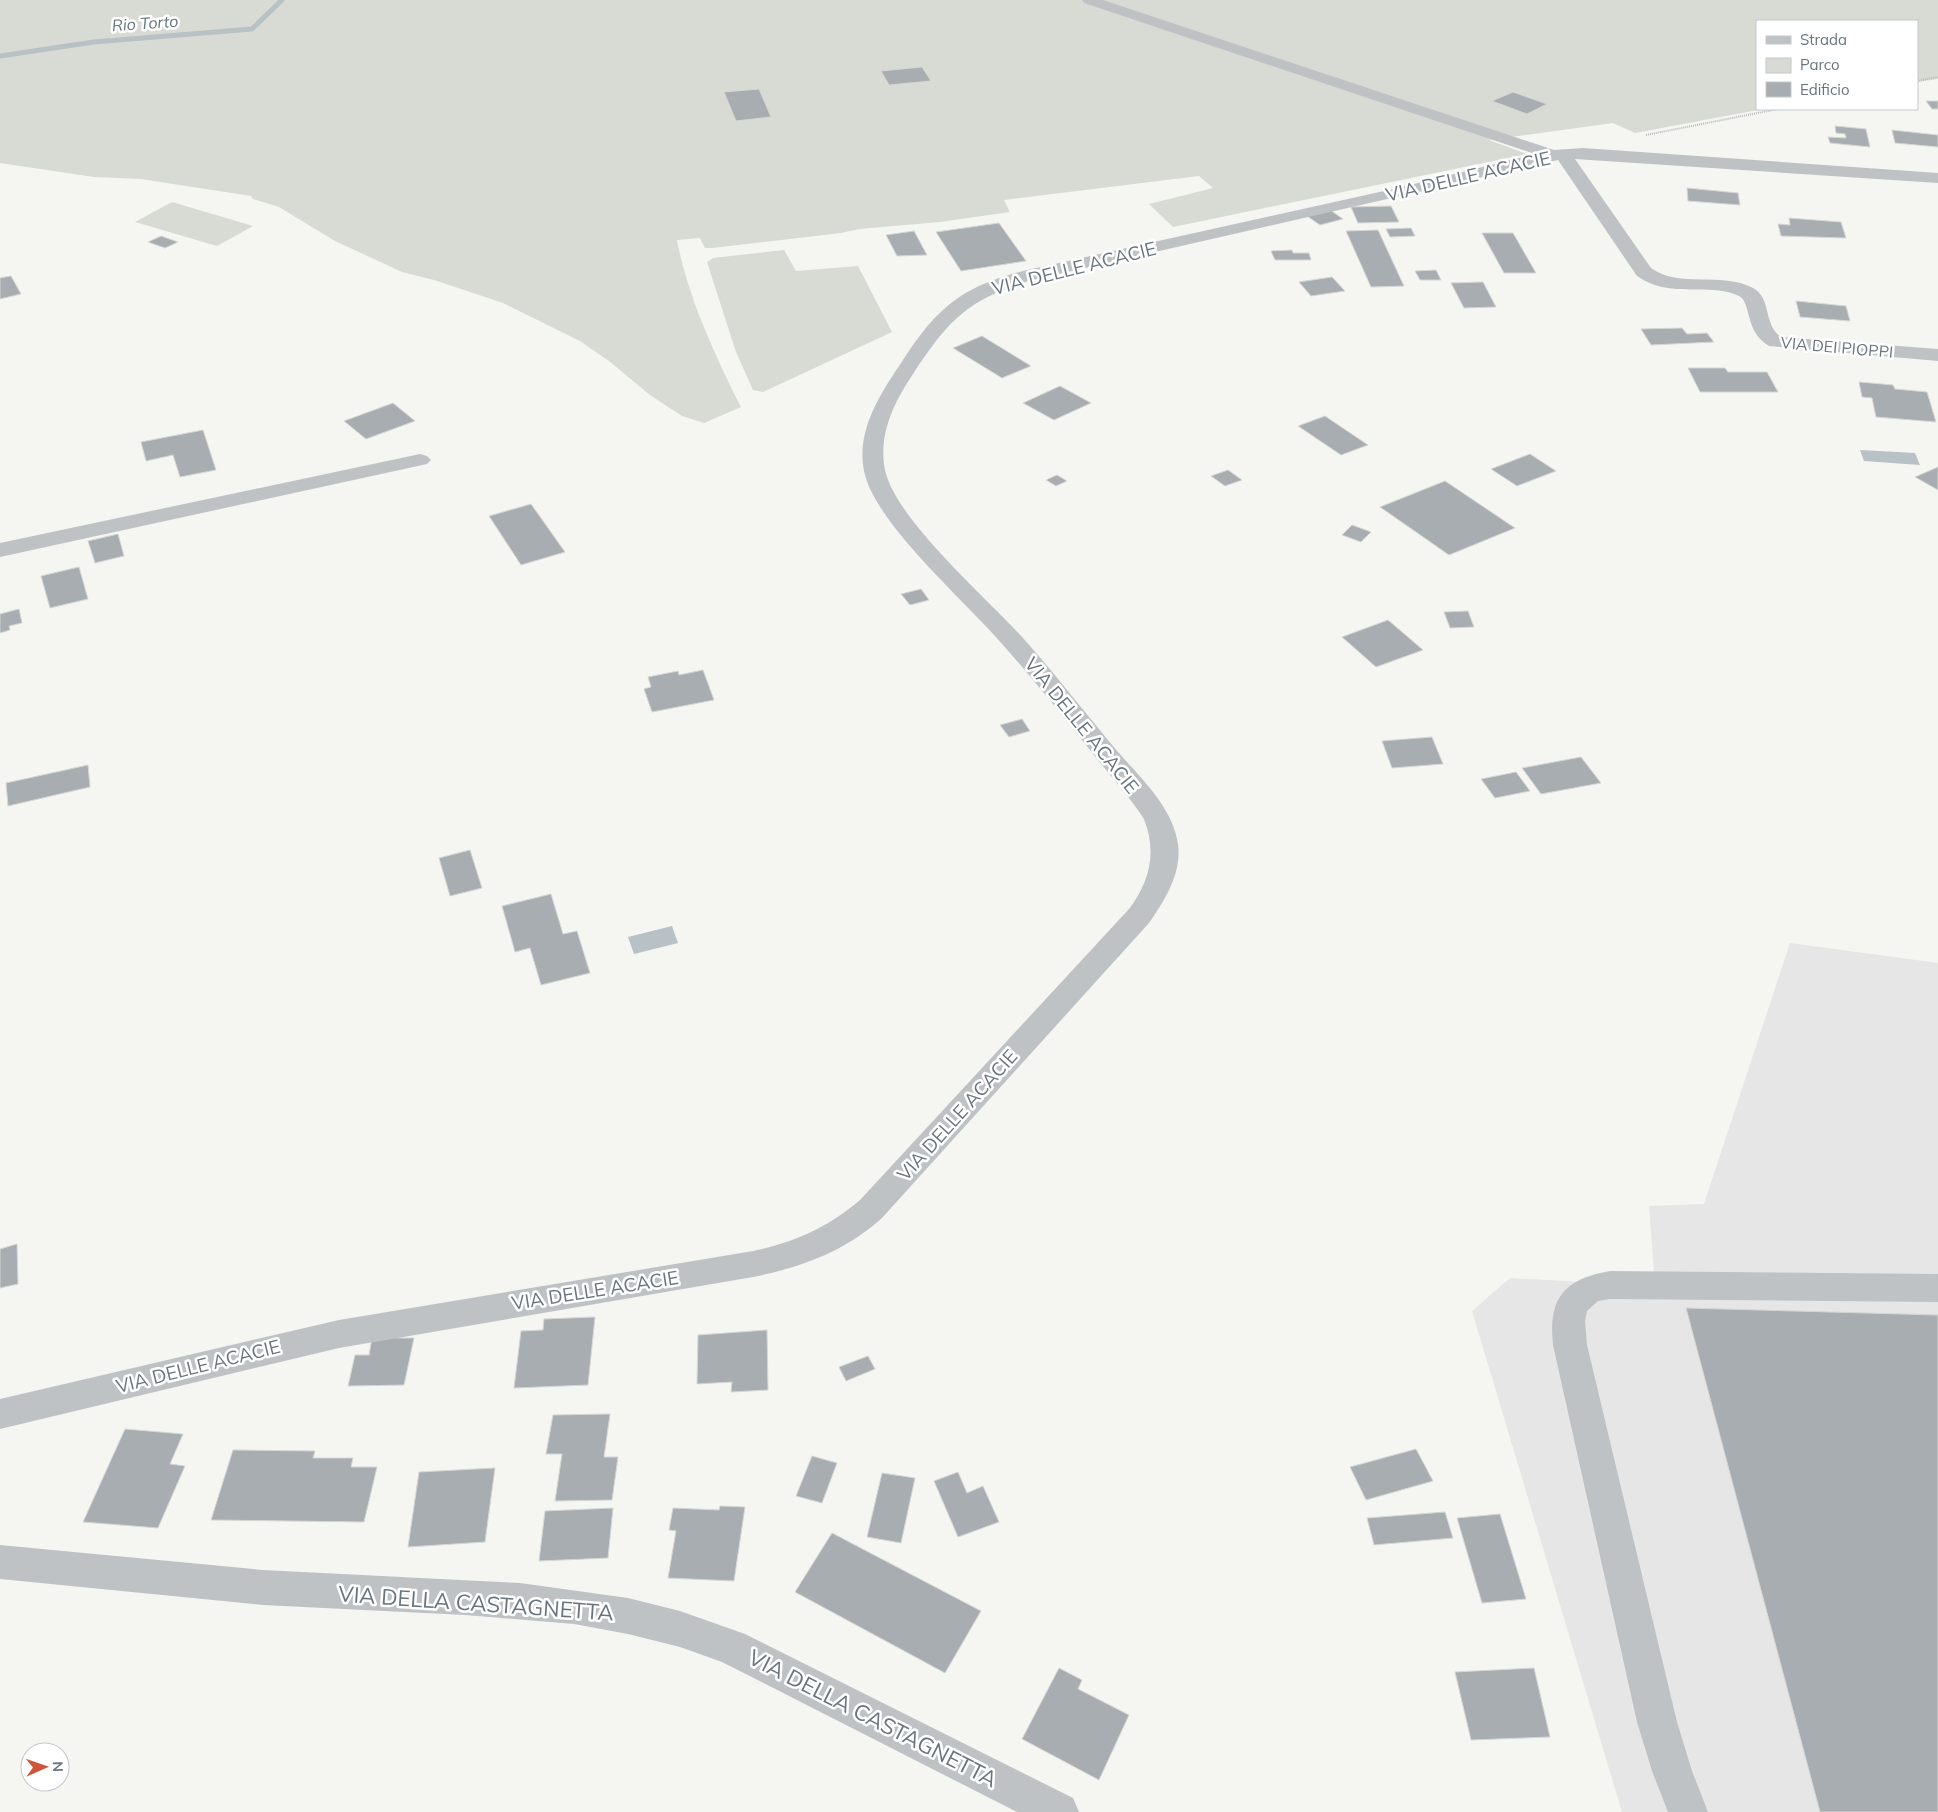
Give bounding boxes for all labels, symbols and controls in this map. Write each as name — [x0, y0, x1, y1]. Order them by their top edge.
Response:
water label: Rio Torto — [111, 11, 179, 35]
legend — [1756, 20, 1918, 110]
text: Strada — [1800, 30, 1847, 49]
text: Parco — [1800, 55, 1840, 74]
text: Edificio — [1800, 80, 1850, 99]
street label: VIA DELLE ACACIE — [1383, 145, 1553, 207]
street label: VIA DELLE ACACIE — [989, 236, 1159, 300]
street label: VIA DEI PIOPPI — [1780, 332, 1894, 362]
street label: VIA DELLE ACACIE — [1020, 652, 1144, 798]
street label: VIA DELLE ACACIE — [892, 1044, 1022, 1186]
street label: VIA DELLE ACACIE — [510, 1265, 680, 1315]
street label: VIA DELLE ACACIE — [113, 1334, 283, 1398]
street label: VIA DELLA CASTAGNETTA — [337, 1579, 615, 1627]
street label: VIA DELLA CASTAGNETTA — [744, 1643, 1002, 1793]
north arrow — [20, 1742, 70, 1792]
text: N — [49, 1761, 67, 1772]

